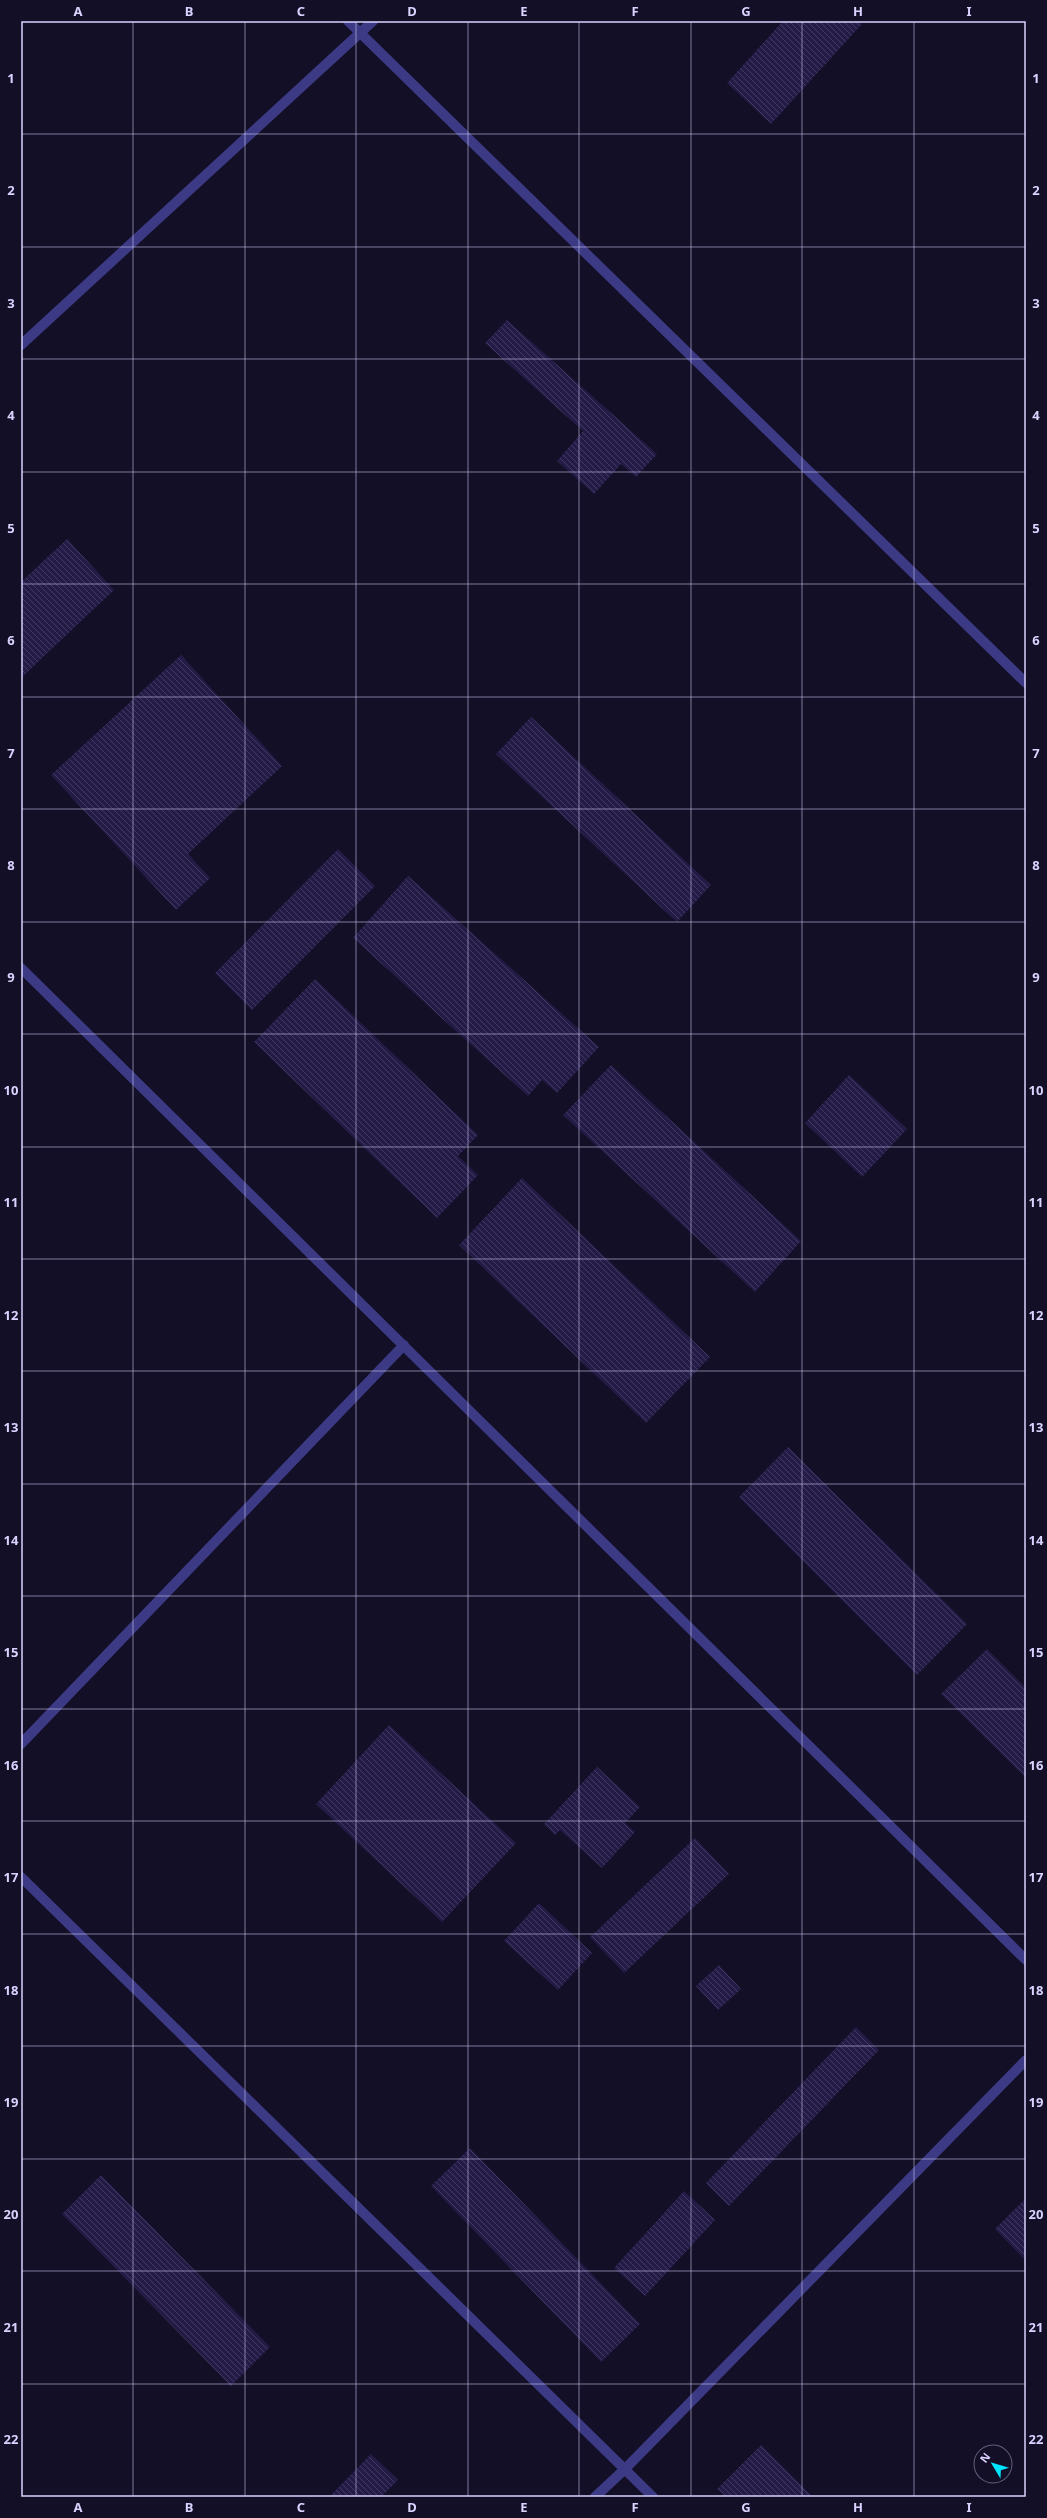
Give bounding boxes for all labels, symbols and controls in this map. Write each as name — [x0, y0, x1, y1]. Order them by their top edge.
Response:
text: A — [74, 2, 83, 20]
text: B — [185, 2, 193, 20]
text: C — [297, 2, 305, 20]
text: D — [407, 2, 417, 20]
text: E — [520, 2, 528, 20]
text: F — [631, 2, 639, 20]
text: G — [741, 2, 751, 20]
text: H — [853, 2, 863, 20]
text: I — [966, 2, 972, 20]
text: 1 — [7, 69, 15, 87]
text: 1 — [1032, 69, 1040, 87]
text: 2 — [7, 181, 15, 199]
text: 2 — [1032, 181, 1040, 199]
text: 3 — [7, 294, 15, 312]
text: 3 — [1032, 294, 1040, 312]
text: 4 — [7, 406, 15, 424]
text: 4 — [1032, 406, 1040, 424]
text: 5 — [7, 519, 15, 537]
text: 5 — [1032, 519, 1040, 537]
text: 6 — [7, 631, 15, 649]
text: 6 — [1032, 631, 1040, 649]
text: 7 — [7, 744, 15, 762]
text: 7 — [1032, 744, 1040, 762]
text: 8 — [7, 856, 15, 874]
text: 8 — [1032, 856, 1040, 874]
text: 9 — [7, 968, 15, 986]
text: 9 — [1032, 968, 1040, 986]
text: 10 — [4, 1081, 18, 1099]
text: 10 — [1029, 1081, 1043, 1099]
text: 11 — [4, 1193, 18, 1211]
text: 11 — [1029, 1193, 1043, 1211]
text: 12 — [4, 1306, 18, 1324]
text: 12 — [1029, 1306, 1043, 1324]
text: 13 — [4, 1418, 18, 1436]
text: 13 — [1029, 1418, 1043, 1436]
text: 14 — [4, 1531, 19, 1549]
text: 14 — [1029, 1531, 1044, 1549]
text: 15 — [4, 1643, 18, 1661]
text: 15 — [1029, 1643, 1043, 1661]
text: 16 — [4, 1756, 18, 1774]
text: 16 — [1029, 1756, 1043, 1774]
text: 17 — [4, 1868, 18, 1886]
text: 17 — [1029, 1868, 1043, 1886]
text: 18 — [4, 1981, 18, 1999]
text: 18 — [1029, 1981, 1043, 1999]
text: 19 — [4, 2093, 18, 2111]
text: 19 — [1029, 2093, 1043, 2111]
text: 20 — [4, 2205, 18, 2223]
text: 20 — [1029, 2205, 1043, 2223]
text: 21 — [4, 2318, 18, 2336]
text: 21 — [1029, 2318, 1043, 2336]
text: 22 — [4, 2430, 18, 2448]
text: 22 — [1029, 2430, 1043, 2448]
north arrow — [973, 2444, 1013, 2484]
text: N — [976, 2449, 993, 2466]
text: A — [74, 2498, 83, 2516]
text: B — [185, 2498, 193, 2516]
text: C — [297, 2498, 305, 2516]
text: D — [407, 2498, 417, 2516]
text: E — [520, 2498, 528, 2516]
text: F — [631, 2498, 639, 2516]
text: G — [741, 2498, 751, 2516]
text: H — [853, 2498, 863, 2516]
text: I — [966, 2498, 972, 2516]

